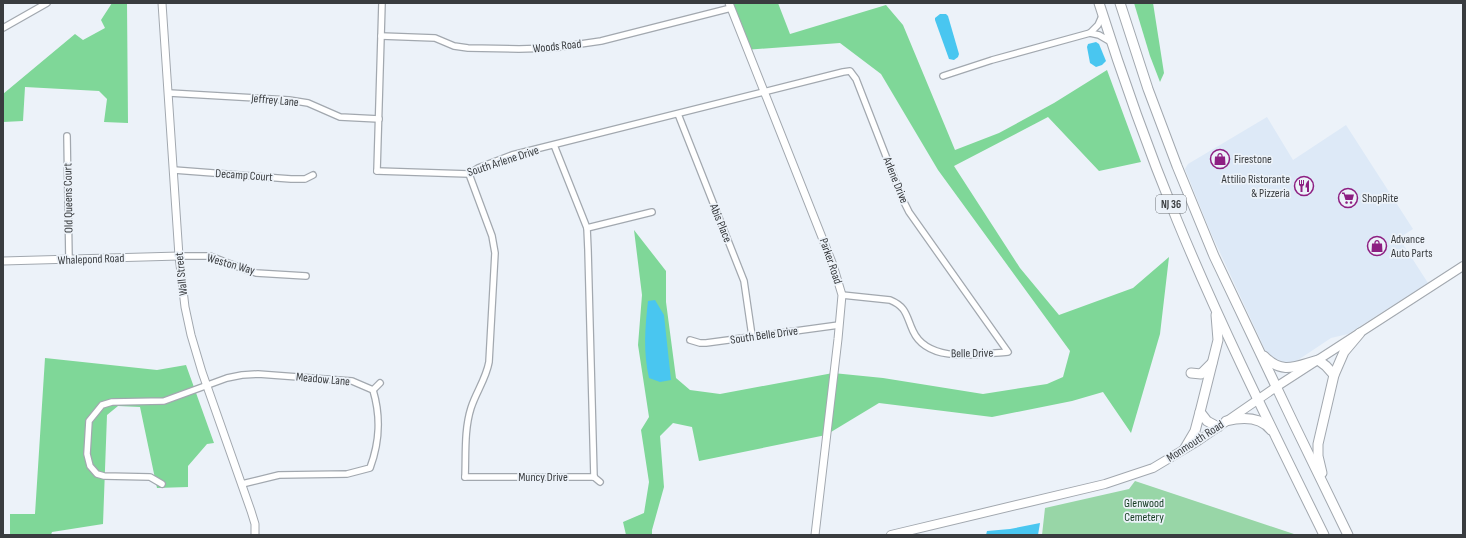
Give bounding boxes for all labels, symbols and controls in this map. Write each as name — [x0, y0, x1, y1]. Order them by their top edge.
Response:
street label: Woods Road — [532, 36, 582, 57]
street label: Jeffrey Lane — [250, 91, 300, 110]
street label: South Arlene Drive — [465, 143, 541, 180]
shop icon: Firestone — [1209, 148, 1231, 170]
place label: Firestone — [1234, 152, 1272, 167]
street label: Arlene Drive — [879, 154, 912, 206]
street label: Old Queens Court — [60, 163, 77, 233]
street label: Decamp Court — [215, 166, 274, 185]
place label: Attilio Ristorante & Pizzeria — [1221, 172, 1290, 201]
restaurant icon: Attilio Ristorante & Pizzeria — [1293, 175, 1315, 197]
supermarket icon: ShopRite — [1337, 187, 1359, 209]
place label: ShopRite — [1362, 191, 1399, 206]
road number: NJ 36 — [1156, 195, 1186, 213]
street label: Abis Place — [706, 201, 735, 245]
place label: Advance Auto Parts — [1390, 232, 1433, 261]
shop icon: Advance Auto Parts — [1366, 235, 1388, 257]
street label: Parker Road — [816, 236, 845, 286]
street label: Whalepond Road — [57, 251, 125, 268]
street label: Wall Street — [172, 251, 191, 297]
street label: Weston Way — [205, 251, 257, 279]
street label: South Belle Drive — [729, 323, 799, 348]
street label: Belle Drive — [951, 346, 993, 361]
street label: Meadow Lane — [295, 370, 351, 389]
street label: Monmouth Road — [1164, 417, 1227, 466]
street label: Muncy Drive — [518, 470, 568, 485]
park label: Glenwood Cemetery — [1124, 496, 1164, 525]

